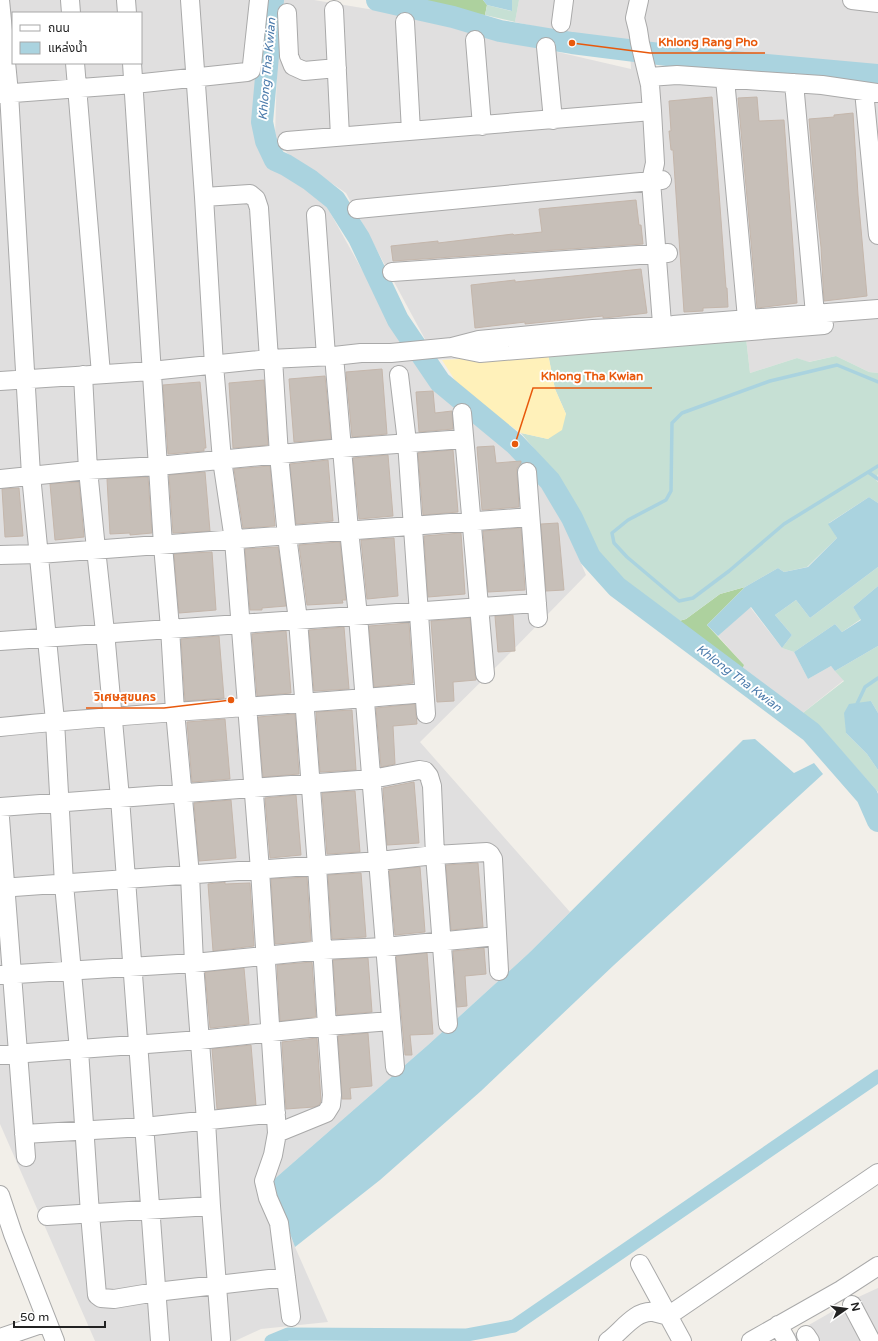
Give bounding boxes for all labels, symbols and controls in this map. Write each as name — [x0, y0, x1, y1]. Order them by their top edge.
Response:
legend — [12, 12, 142, 64]
water label: Khlong Tha Kwian — [256, 17, 279, 121]
text: ถนน — [48, 21, 70, 35]
callout: Khlong Rang Pho — [650, 29, 765, 53]
text: Khlong Rang Pho — [658, 35, 758, 50]
text: แหล่งน้ำ — [48, 39, 87, 55]
callout: Khlong Tha Kwian — [533, 364, 652, 388]
text: Khlong Tha Kwian — [541, 369, 643, 384]
water label: Khlong Tha Kwian — [694, 642, 785, 715]
callout: วิเศษสุขนคร — [86, 684, 164, 708]
text: วิเศษสุขนคร — [93, 690, 156, 704]
north arrow — [826, 1289, 866, 1329]
text: N — [848, 1301, 863, 1313]
scale bar — [14, 1303, 105, 1329]
text: 50 m — [20, 1310, 49, 1324]

